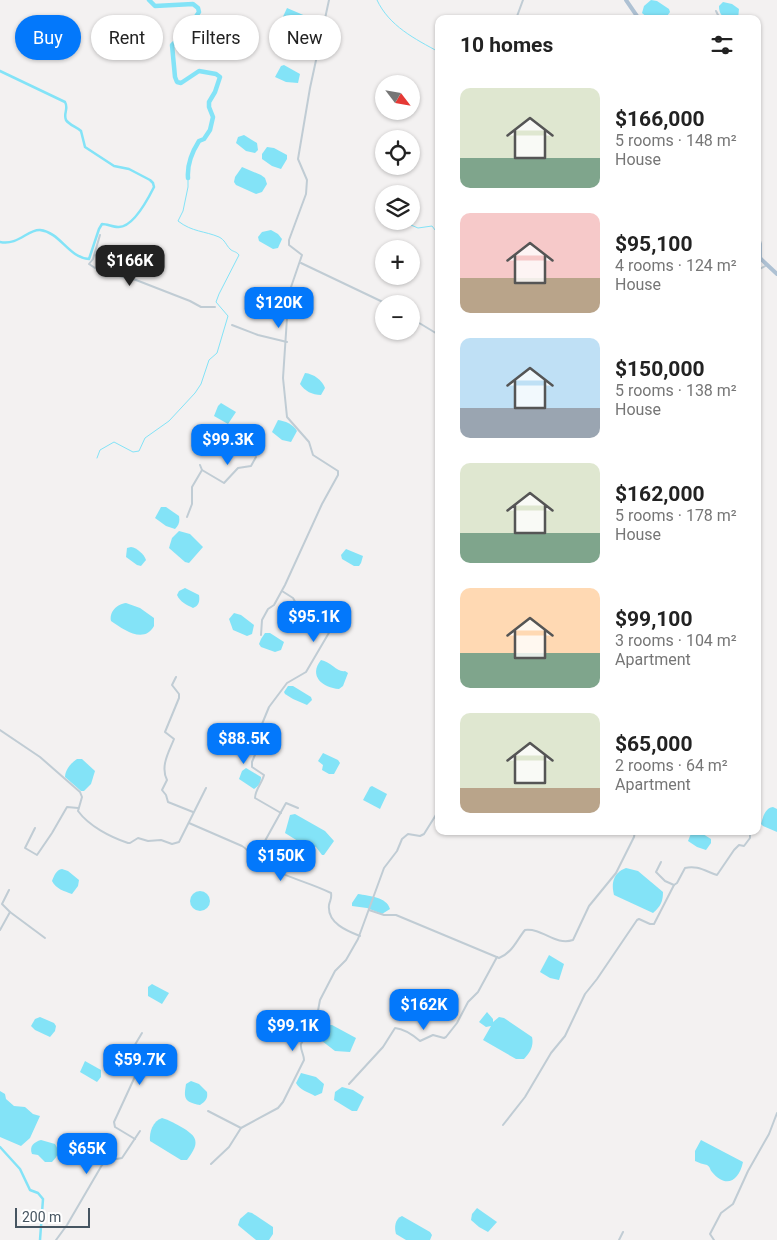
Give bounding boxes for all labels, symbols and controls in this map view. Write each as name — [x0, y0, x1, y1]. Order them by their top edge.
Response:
chip: Buy — [15, 15, 81, 60]
chip: Rent — [91, 15, 163, 60]
chip: Filters — [173, 15, 259, 60]
chip: New — [269, 15, 341, 60]
icon: filters — [708, 31, 736, 59]
text: 10 homes — [460, 33, 553, 57]
north arrow — [375, 75, 420, 120]
map controls — [375, 75, 420, 340]
text: $166,000 — [615, 107, 705, 131]
icon: home — [500, 108, 560, 168]
button: locate — [375, 130, 420, 175]
text: 5 rooms · 148 m² — [615, 131, 737, 150]
text: House — [615, 150, 661, 169]
button: layers — [375, 185, 420, 230]
text: $95,100 — [615, 232, 692, 256]
icon: home — [500, 233, 560, 293]
button: + — [375, 240, 420, 285]
pin: $166K — [95, 244, 165, 287]
text: $166K — [107, 251, 153, 270]
text: 4 rooms · 124 m² — [615, 256, 737, 275]
text: House — [615, 275, 661, 294]
pin: $120K — [244, 286, 314, 329]
text: $120K — [256, 293, 302, 312]
button: − — [375, 295, 420, 340]
text: $150,000 — [615, 357, 705, 381]
icon: home — [500, 358, 560, 418]
text: 5 rooms · 138 m² — [615, 381, 737, 400]
text: House — [615, 400, 661, 419]
pin: $99.3K — [187, 424, 269, 466]
text: $99.3K — [202, 430, 254, 449]
text: $162,000 — [615, 482, 705, 506]
icon: home — [500, 483, 560, 543]
text: 5 rooms · 178 m² — [615, 506, 737, 525]
text: House — [615, 525, 661, 544]
pin: $95.1K — [273, 600, 355, 643]
text: $95.1K — [288, 607, 340, 626]
text: $99,100 — [615, 607, 692, 631]
icon: home — [500, 608, 560, 668]
text: 3 rooms · 104 m² — [615, 631, 737, 650]
text: Apartment — [615, 650, 691, 669]
pin: $88.5K — [203, 722, 285, 765]
text: $88.5K — [218, 729, 270, 748]
text: $65,000 — [615, 732, 692, 756]
icon: home — [500, 733, 560, 793]
text: 2 rooms · 64 m² — [615, 756, 728, 775]
text: Apartment — [615, 775, 691, 794]
pin: $150K — [246, 840, 316, 882]
text: $150K — [258, 846, 304, 865]
pin: $162K — [389, 988, 459, 1031]
text: $162K — [401, 995, 447, 1014]
pin: $99.1K — [252, 1010, 334, 1052]
text: $99.1K — [267, 1016, 319, 1035]
pin: $59.7K — [99, 1044, 181, 1086]
text: $59.7K — [114, 1050, 166, 1069]
pin: $65K — [57, 1132, 117, 1175]
text: $65K — [68, 1139, 106, 1158]
scale bar — [15, 1205, 90, 1228]
text: 200 m — [22, 1209, 61, 1225]

